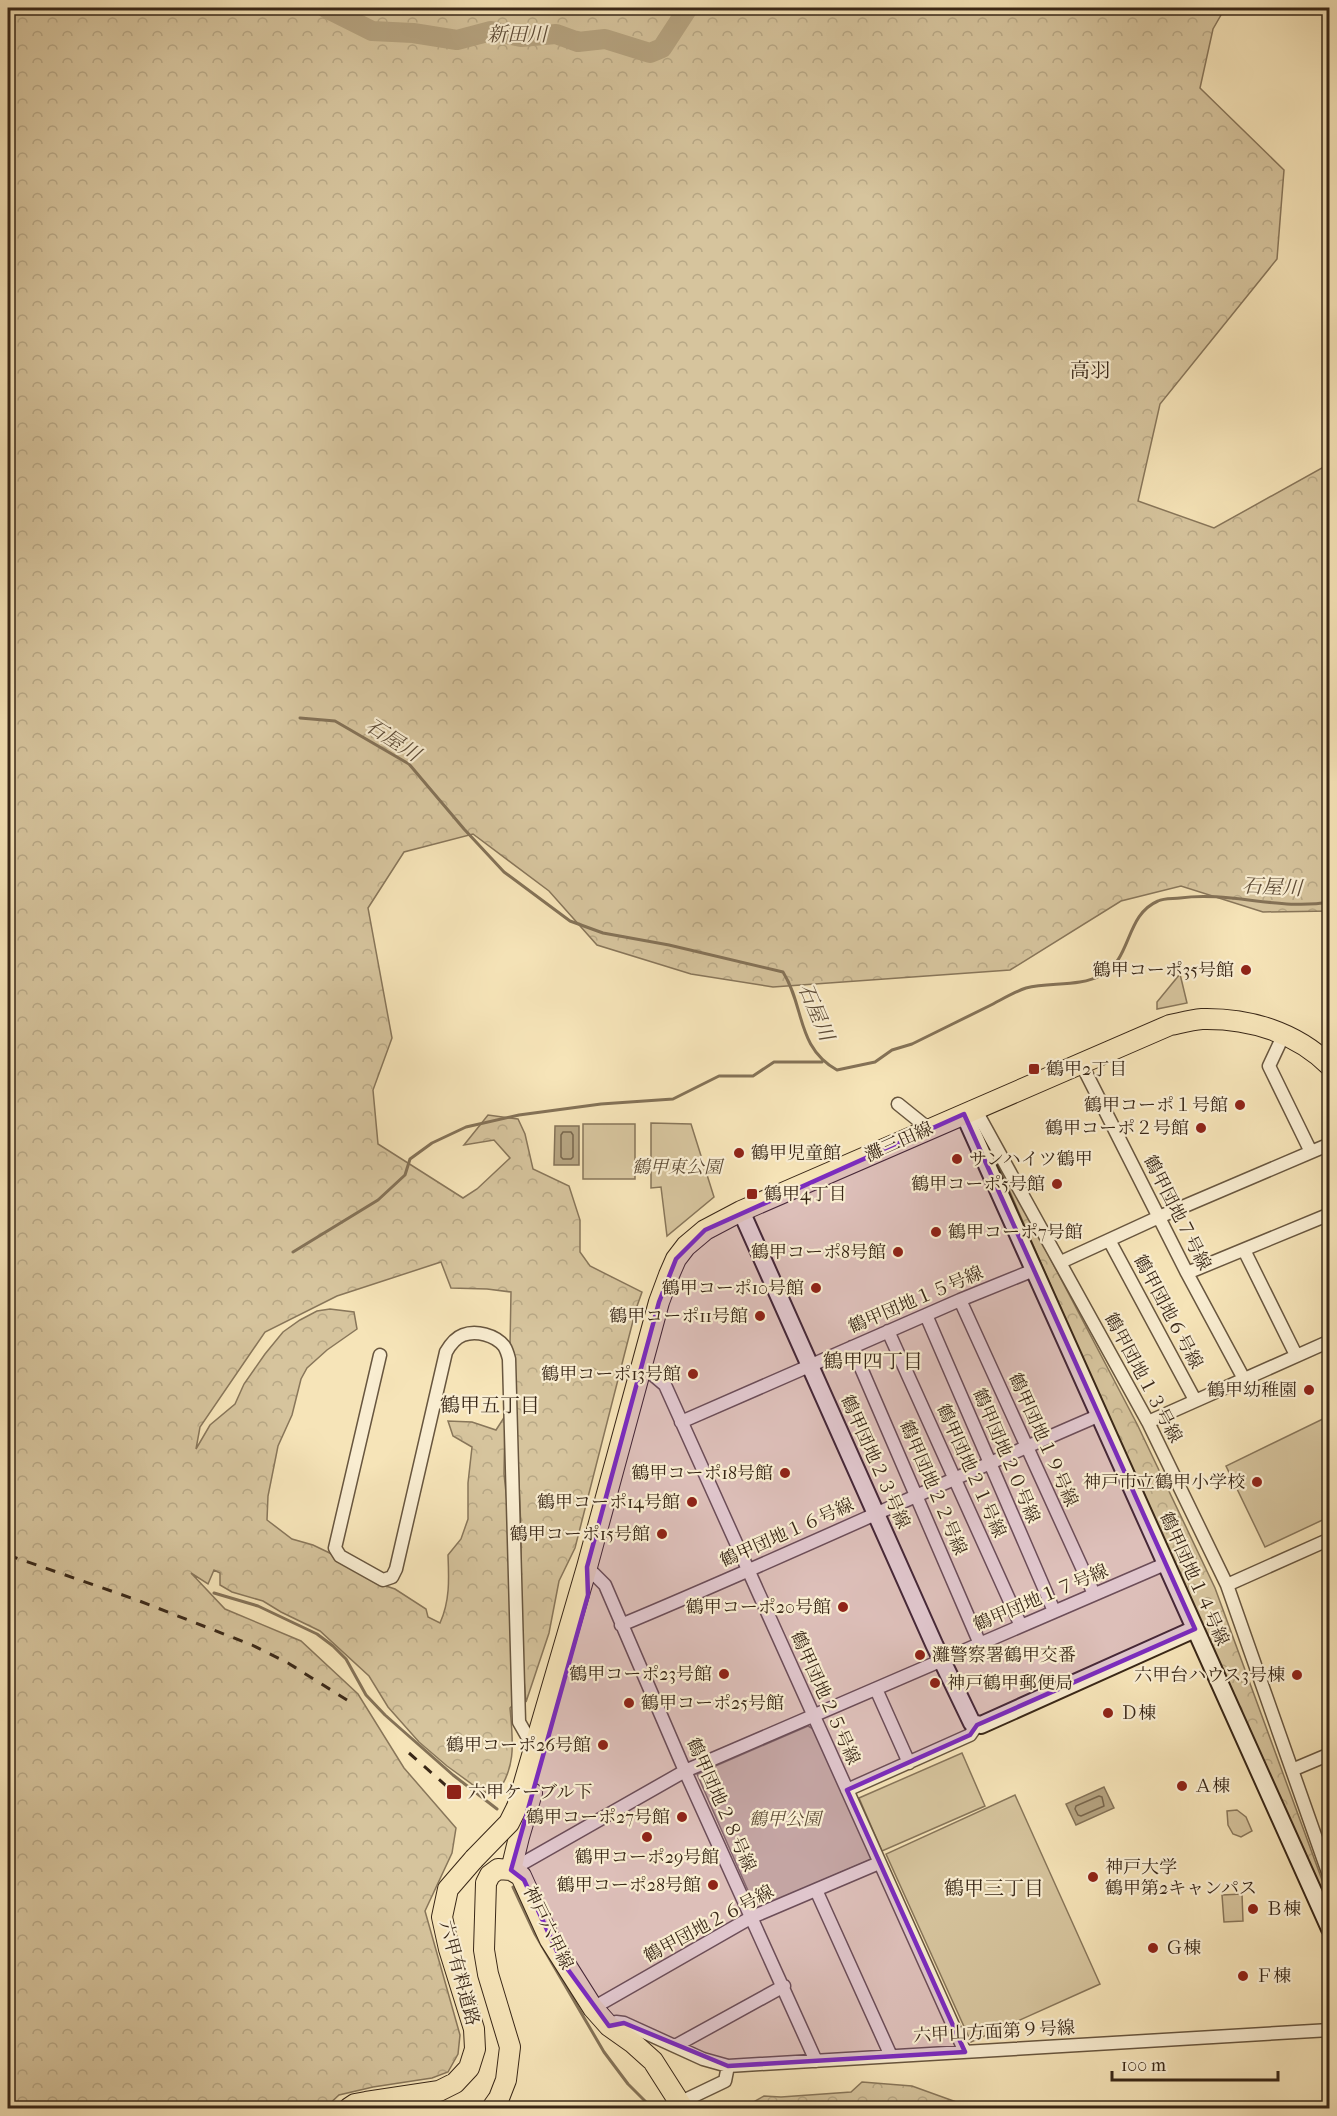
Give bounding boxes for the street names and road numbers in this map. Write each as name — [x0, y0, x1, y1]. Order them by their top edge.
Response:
street label: 灘三田線 — [862, 1118, 936, 1166]
street label: 鶴甲団地７号線 — [1139, 1152, 1215, 1274]
street label: 鶴甲団地６号線 — [1129, 1251, 1207, 1373]
street label: 鶴甲団地１５号線 — [846, 1262, 986, 1338]
street label: 鶴甲団地１３号線 — [1100, 1309, 1186, 1447]
street label: 鶴甲団地１９号線 — [1004, 1370, 1082, 1510]
street label: 鶴甲団地２０号線 — [968, 1386, 1044, 1526]
street label: 鶴甲団地２３号線 — [836, 1392, 914, 1532]
street label: 鶴甲団地２１号線 — [932, 1401, 1010, 1541]
street label: 鶴甲団地２２号線 — [895, 1418, 971, 1558]
street label: 鶴甲団地１６号線 — [717, 1494, 857, 1572]
street label: 鶴甲団地１４号線 — [1155, 1509, 1233, 1649]
street label: 鶴甲団地１７号線 — [971, 1560, 1111, 1636]
street label: 鶴甲団地２５号線 — [786, 1628, 864, 1768]
street label: 鶴甲団地２８号線 — [682, 1735, 760, 1875]
street label: 鶴甲団地２６号線 — [640, 1881, 778, 1967]
street label: 神戸六甲線 — [519, 1883, 577, 1973]
street label: 六甲有料道路 — [435, 1918, 483, 2028]
street label: 六甲山方面第９号線 — [913, 2017, 1075, 2047]

